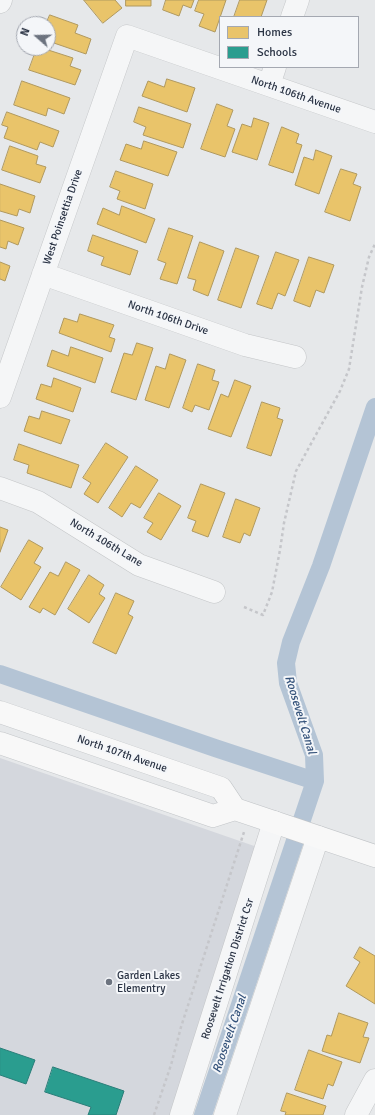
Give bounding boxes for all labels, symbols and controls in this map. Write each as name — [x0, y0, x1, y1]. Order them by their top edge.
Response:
north arrow — [16, 16, 56, 56]
legend — [219, 16, 359, 68]
text: Homes — [257, 25, 292, 40]
text: N — [18, 26, 33, 38]
text: Schools — [257, 45, 297, 60]
street label: North 106th Avenue — [249, 73, 343, 117]
street label: West Poinsettia Drive — [41, 168, 85, 266]
street label: North 106th Drive — [126, 298, 210, 338]
street label: North 106th Lane — [67, 516, 145, 570]
water label: Roosevelt Canal — [281, 674, 319, 756]
street label: North 107th Avenue — [75, 732, 169, 776]
street label: Roosevelt Irrigation District Csr — [199, 897, 257, 1041]
place label: Garden Lakes Elementry — [117, 969, 180, 995]
marker: Garden Lakes Elementry — [104, 977, 114, 987]
water label: Roosevelt Canal — [210, 993, 250, 1075]

